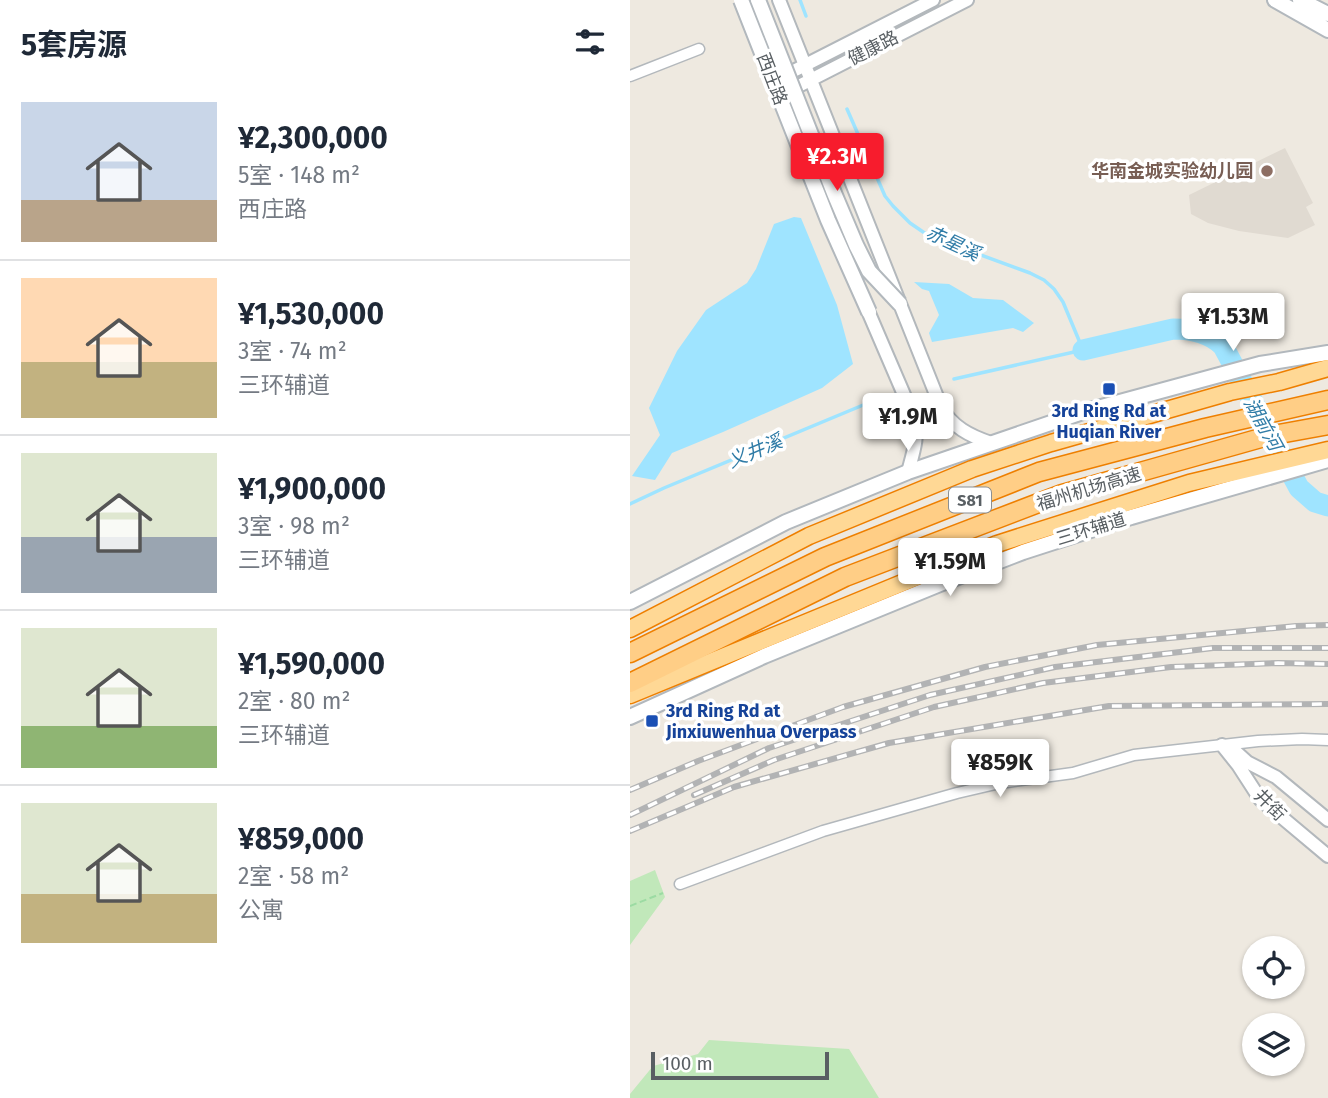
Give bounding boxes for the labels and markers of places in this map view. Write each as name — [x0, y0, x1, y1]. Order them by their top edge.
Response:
pin: ¥2.3M — [788, 134, 886, 193]
place label: 华南金城实验幼儿园 — [1091, 160, 1253, 182]
marker: 华南金城实验幼儿园 — [1259, 163, 1275, 179]
pin: ¥1.53M — [1176, 294, 1290, 353]
marker: 3rd Ring Rd at Huqian River — [1101, 381, 1117, 397]
pin: ¥1.9M — [859, 393, 957, 453]
place label: 3rd Ring Rd at Huqian River — [1051, 400, 1167, 443]
pin: ¥1.59M — [893, 538, 1007, 598]
place label: 3rd Ring Rd at Jinxiuwenhua Overpass — [665, 700, 857, 743]
marker: 3rd Ring Rd at Jinxiuwenhua Overpass — [644, 713, 660, 729]
pin: ¥859K — [951, 740, 1049, 799]

